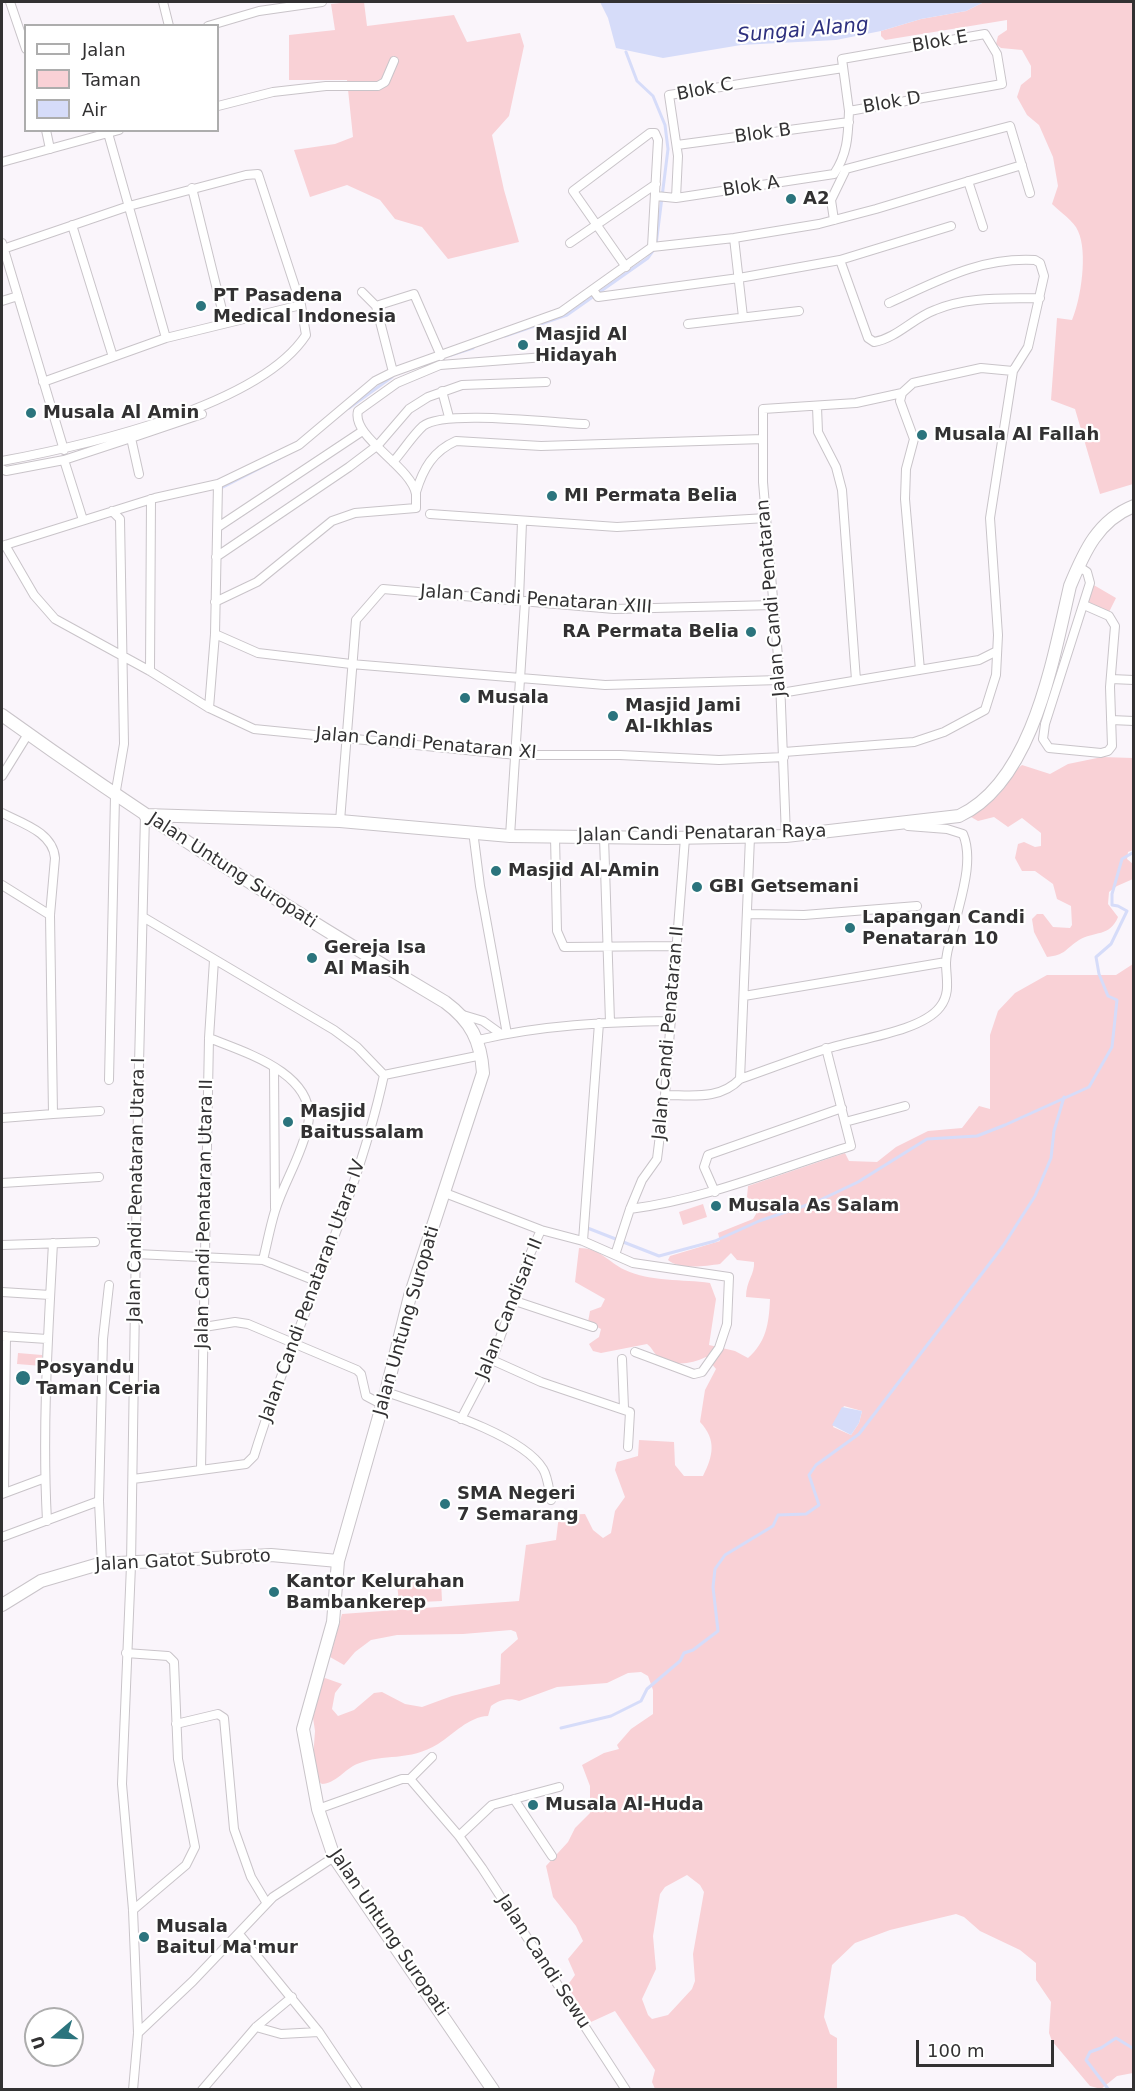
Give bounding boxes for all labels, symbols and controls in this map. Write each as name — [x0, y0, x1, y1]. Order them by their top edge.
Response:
water label: Sungai Alang — [736, 13, 870, 49]
legend — [24, 24, 219, 132]
street label: Blok E — [911, 27, 969, 57]
text: Jalan — [82, 39, 126, 60]
text: Taman — [82, 69, 141, 90]
street label: Blok C — [675, 74, 735, 106]
street label: Blok D — [861, 87, 923, 119]
text: Air — [82, 99, 107, 120]
street label: Blok B — [733, 119, 793, 149]
street label: Blok A — [721, 172, 781, 202]
place label: A2 — [803, 188, 829, 210]
marker: A2 — [784, 192, 798, 206]
place label: PT Pasadena Medical Indonesia — [213, 285, 396, 328]
marker: PT Pasadena Medical Indonesia — [194, 299, 208, 313]
place label: Masjid Al Hidayah — [535, 324, 627, 366]
marker: Masjid Al Hidayah — [516, 338, 530, 352]
place label: Musala Al Amin — [43, 402, 199, 424]
marker: Musala Al Amin — [24, 406, 38, 420]
place label: Musala Al Fallah — [934, 424, 1099, 446]
marker: Musala Al Fallah — [915, 428, 929, 442]
place label: MI Permata Belia — [564, 485, 737, 507]
marker: MI Permata Belia — [545, 489, 559, 503]
street label: Jalan Candi Penataran — [753, 498, 791, 698]
street label: Jalan Candi Penataran XIII — [419, 581, 653, 619]
place label: RA Permata Belia — [562, 621, 739, 643]
marker: RA Permata Belia — [744, 625, 758, 639]
place label: Musala — [477, 687, 549, 709]
marker: Musala — [458, 691, 472, 705]
place label: Masjid Jami Al-Ikhlas — [625, 695, 741, 738]
marker: Masjid Jami Al-Ikhlas — [606, 709, 620, 723]
street label: Jalan Candi Penataran XI — [315, 724, 537, 764]
street label: Jalan Untung Suropati — [144, 808, 320, 934]
street label: Jalan Candi Penataran Raya — [577, 821, 827, 847]
place label: Masjid Al-Amin — [508, 860, 660, 882]
marker: Masjid Al-Amin — [489, 864, 503, 878]
place label: GBI Getsemani — [709, 876, 859, 898]
marker: GBI Getsemani — [690, 880, 704, 894]
place label: Lapangan Candi Penataran 10 — [862, 907, 1025, 950]
marker: Lapangan Candi Penataran 10 — [843, 921, 857, 935]
street label: Jalan Candi Penataran II — [649, 925, 689, 1141]
place label: Gereja Isa Al Masih — [324, 937, 426, 980]
marker: Gereja Isa Al Masih — [305, 951, 319, 965]
street label: Jalan Candi Penataran Utara I — [124, 1057, 150, 1323]
street label: Jalan Candi Penataran Utara II — [192, 1079, 218, 1349]
place label: Masjid Baitussalam — [300, 1101, 424, 1144]
marker: Masjid Baitussalam — [281, 1115, 295, 1129]
street label: Jalan Candi Penataran Utara IV — [255, 1157, 371, 1425]
place label: Musala As Salam — [728, 1195, 899, 1217]
marker: Musala As Salam — [709, 1199, 723, 1213]
street label: Jalan Untung Suropati — [370, 1224, 444, 1418]
street label: Jalan Candisari II — [472, 1235, 548, 1383]
place label: Posyandu Taman Ceria — [36, 1357, 161, 1400]
marker: Posyandu Taman Ceria — [14, 1369, 32, 1387]
place label: SMA Negeri 7 Semarang — [457, 1483, 579, 1526]
marker: SMA Negeri 7 Semarang — [438, 1497, 452, 1511]
street label: Jalan Gatot Subroto — [95, 1546, 271, 1576]
place label: Kantor Kelurahan Bambankerep — [286, 1571, 465, 1614]
marker: Kantor Kelurahan Bambankerep — [267, 1585, 281, 1599]
place label: Musala Al-Huda — [545, 1794, 704, 1816]
marker: Musala Al-Huda — [526, 1798, 540, 1812]
street label: Jalan Untung Suropati — [324, 1846, 452, 2020]
street label: Jalan Candi Sewu — [492, 1891, 594, 2033]
place label: Musala Baitul Ma'mur — [156, 1916, 298, 1958]
marker: Musala Baitul Ma'mur — [137, 1930, 151, 1944]
north arrow — [24, 2007, 84, 2067]
scale bar — [919, 2028, 1057, 2066]
text: U — [27, 2033, 49, 2052]
text: 100 m — [927, 2040, 985, 2061]

